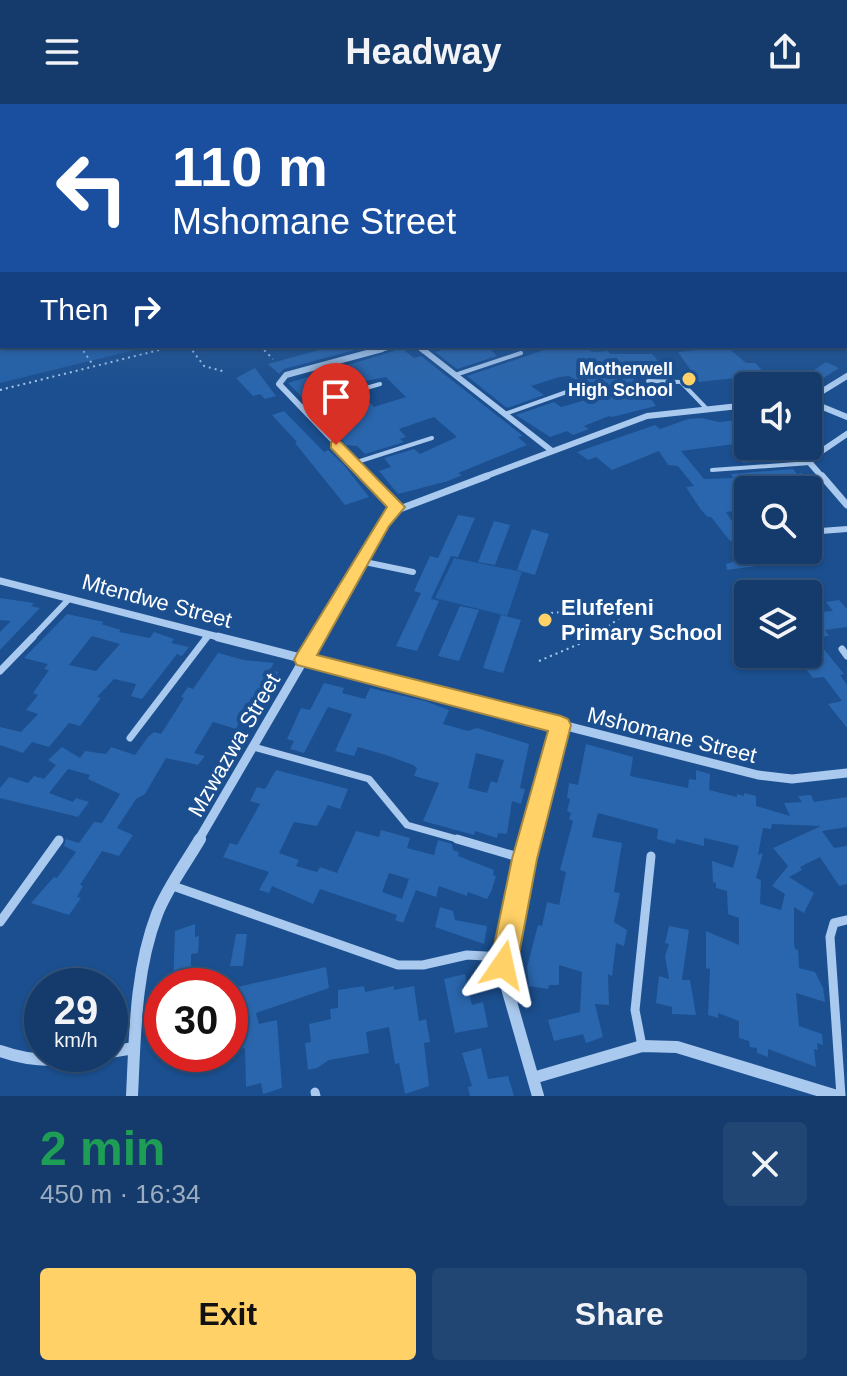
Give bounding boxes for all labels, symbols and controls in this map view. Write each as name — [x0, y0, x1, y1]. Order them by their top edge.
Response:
icon: menu — [40, 30, 84, 74]
icon: share — [763, 30, 807, 74]
text: Headway — [345, 31, 502, 72]
text: 110 m — [172, 135, 328, 198]
icon: left — [40, 136, 144, 240]
text: Mshomane Street — [172, 201, 456, 242]
icon: right — [124, 288, 168, 332]
text: Then — [40, 293, 108, 326]
place label: Motherwell High School — [568, 359, 673, 400]
pin — [302, 363, 370, 445]
marker: Motherwell High School — [680, 370, 698, 388]
map controls — [734, 372, 822, 668]
button: sound — [734, 372, 822, 460]
icon: arrive — [314, 375, 358, 419]
button: search — [734, 476, 822, 564]
street label: Mtendwe Street — [79, 569, 235, 633]
button: layers — [734, 580, 822, 668]
place label: Elufefeni Primary School — [561, 595, 722, 645]
marker: Elufefeni Primary School — [536, 611, 554, 629]
street label: Mzwazwa Street — [183, 669, 285, 821]
street label: Mshomane Street — [585, 702, 759, 768]
position arrow — [461, 923, 545, 1007]
speed limit sign: 30 — [144, 968, 248, 1072]
text: 29 — [54, 988, 98, 1032]
text: km/h — [54, 1029, 98, 1051]
text: 2 min — [40, 1122, 165, 1175]
button: close — [723, 1122, 807, 1206]
text: 450 m · 16:34 — [40, 1179, 200, 1209]
button: Exit — [40, 1268, 416, 1360]
button: Share — [432, 1268, 807, 1360]

